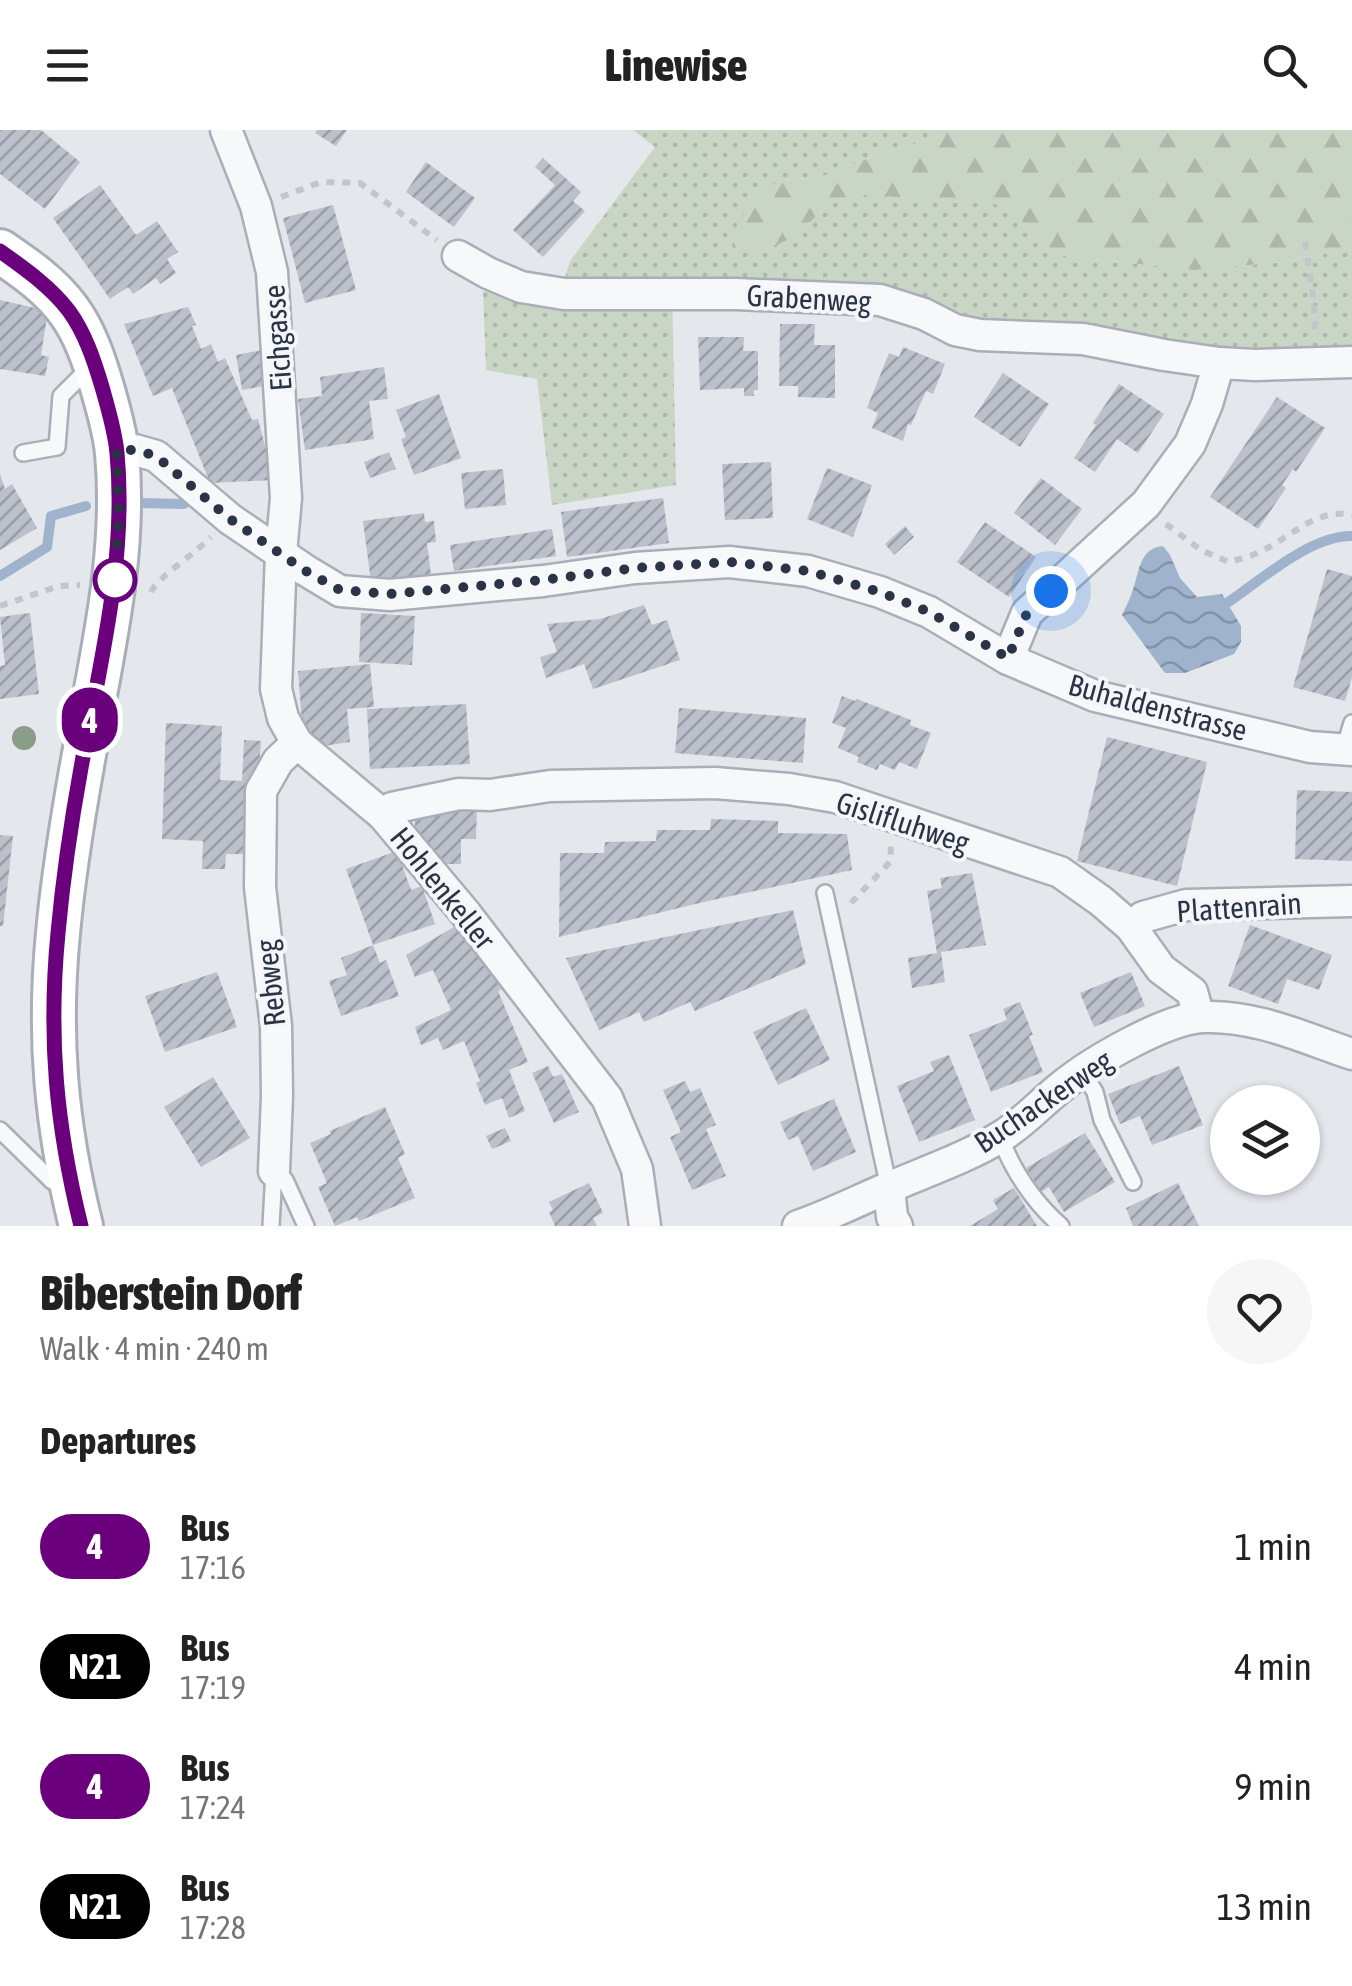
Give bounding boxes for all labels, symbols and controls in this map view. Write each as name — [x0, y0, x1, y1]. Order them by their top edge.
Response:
icon: menu — [40, 38, 95, 93]
icon: search — [1257, 38, 1312, 93]
text: Linewise — [604, 39, 748, 91]
street label: Grabenweg — [746, 278, 872, 318]
street label: Eichgasse — [256, 284, 298, 392]
unlabelled marker — [94, 559, 136, 601]
your location — [1026, 566, 1076, 616]
street label: Buhaldenstrasse — [1065, 667, 1251, 747]
line badge: 4 — [58, 688, 122, 752]
text: 4 — [82, 700, 98, 740]
street label: Gislifluhweg — [832, 785, 974, 859]
street label: Hohlenkeller — [384, 820, 503, 956]
street label: Plattenrain — [1175, 886, 1303, 928]
street label: Rebweg — [249, 938, 291, 1028]
street label: Buchackerweg — [968, 1043, 1118, 1159]
map controls — [1210, 1085, 1320, 1195]
button: layers — [1210, 1085, 1320, 1195]
button: heart — [1207, 1259, 1312, 1364]
text: Biberstein Dorf — [40, 1265, 302, 1320]
text: Walk · 4 min · 240 m — [40, 1330, 269, 1367]
text: Departures — [40, 1419, 196, 1462]
text: Bus — [180, 1506, 230, 1549]
text: 1 min — [1234, 1525, 1312, 1568]
text: 4 — [87, 1526, 103, 1566]
text: 17:16 — [180, 1549, 246, 1586]
text: Bus — [180, 1626, 230, 1669]
text: 4 min — [1234, 1645, 1312, 1688]
text: N21 — [68, 1646, 122, 1686]
text: 17:19 — [180, 1669, 246, 1706]
text: Bus — [180, 1746, 230, 1789]
text: 9 min — [1234, 1765, 1312, 1808]
text: 4 — [87, 1766, 103, 1806]
text: 17:24 — [180, 1789, 246, 1826]
text: Bus — [180, 1866, 230, 1909]
text: 13 min — [1217, 1885, 1312, 1928]
text: N21 — [68, 1886, 122, 1926]
text: 17:28 — [180, 1909, 246, 1946]

